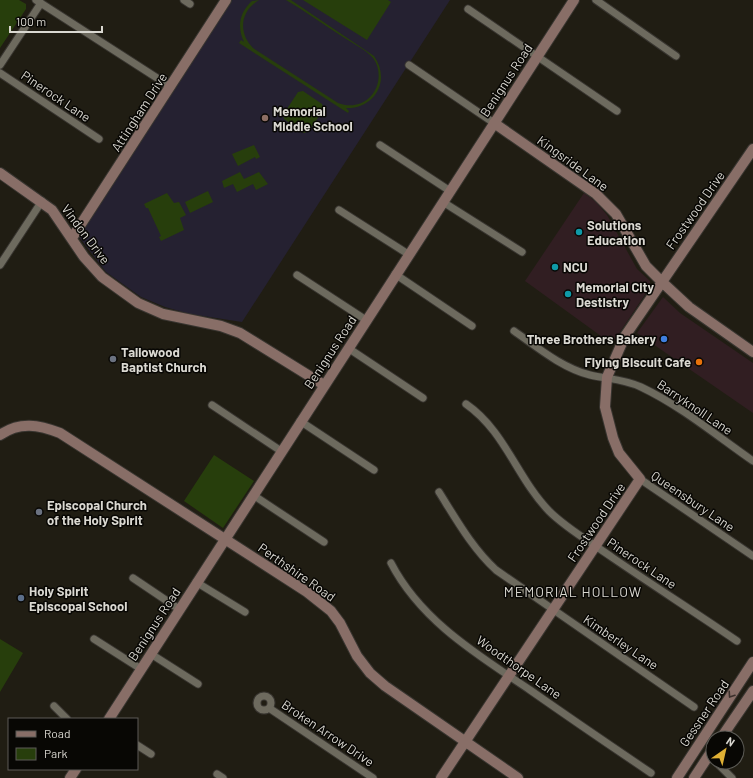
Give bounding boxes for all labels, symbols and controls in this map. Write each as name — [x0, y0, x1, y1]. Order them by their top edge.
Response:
scale bar — [10, 8, 102, 34]
text: 100 m — [16, 14, 46, 28]
street label: Benignus Road — [476, 40, 536, 120]
street label: Pinerock Lane — [18, 67, 94, 125]
street label: Attingham Drive — [108, 70, 170, 154]
place label: Memorial Middle School — [273, 103, 353, 134]
marker: Memorial Middle School — [260, 113, 270, 123]
street label: Kingsride Lane — [534, 132, 612, 194]
street label: Frostwood Drive — [662, 168, 728, 252]
street label: Vindon Drive — [58, 201, 114, 267]
place label: Solutions Education — [587, 217, 645, 248]
marker: Solutions Education — [574, 227, 584, 237]
place label: NCU — [563, 259, 588, 275]
marker: NCU — [550, 262, 560, 272]
place label: Memorial City Destistry — [576, 279, 655, 310]
marker: Memorial City Destistry — [563, 289, 573, 299]
street label: Benignus Road — [300, 312, 360, 392]
place label: Three Brothers Bakery — [527, 331, 656, 347]
marker: Three Brothers Bakery — [659, 334, 669, 344]
place label: Tallowood Baptist Church — [121, 344, 207, 375]
marker: Tallowood Baptist Church — [108, 354, 118, 364]
place label: Flying Biscuit Cafe — [585, 354, 691, 370]
marker: Flying Biscuit Cafe — [694, 357, 704, 367]
street label: Barryknoll Lane — [654, 376, 736, 438]
street label: Queensbury Lane — [648, 467, 738, 535]
street label: Frostwood Drive — [564, 479, 628, 565]
place label: Episcopal Church of the Holy Spirit — [47, 497, 147, 528]
marker: Episcopal Church of the Holy Spirit — [34, 507, 44, 517]
street label: Pinerock Lane — [604, 534, 680, 592]
street label: Perthshire Road — [255, 539, 339, 605]
place label: Holy Spirit Episcopal School — [29, 583, 127, 614]
district label: MEMORIAL HOLLOW — [504, 583, 642, 600]
street label: Benignus Road — [124, 584, 184, 664]
marker: Holy Spirit Episcopal School — [16, 593, 26, 603]
street label: Kimberley Lane — [581, 611, 662, 673]
street label: Woodthorpe Lane — [473, 632, 565, 702]
street label: Gessner Road — [676, 677, 732, 749]
one-way arrow — [729, 691, 736, 698]
street label: Broken Arrow Drive — [279, 696, 377, 770]
legend — [8, 718, 138, 770]
text: Road — [44, 726, 71, 740]
north arrow — [705, 730, 745, 770]
text: N — [724, 734, 738, 749]
text: Park — [44, 746, 68, 760]

